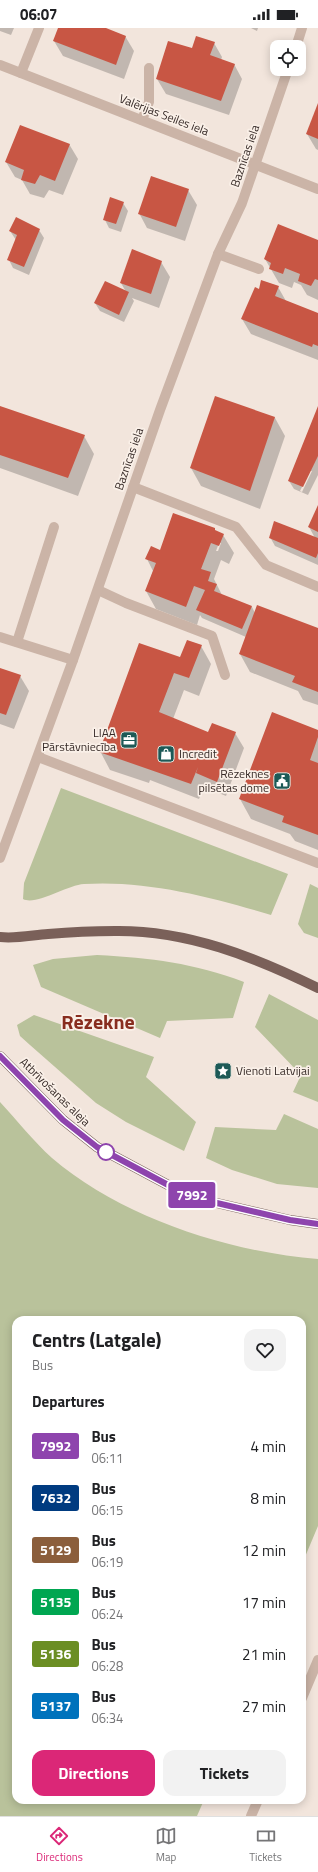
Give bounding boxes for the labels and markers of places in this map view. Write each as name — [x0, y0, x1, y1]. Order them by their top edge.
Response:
place label: LIAA Pārstāvniecība — [42, 723, 116, 756]
office icon: LIAA Pārstāvniecība — [119, 730, 139, 750]
shop icon: Incredit — [156, 744, 176, 764]
place label: Incredit — [179, 744, 218, 763]
place label: Rēzeknes pilsētas dome — [198, 764, 269, 797]
public building icon: Rēzeknes pilsētas dome — [272, 771, 292, 791]
place icon: Vienoti Latvijai — [213, 1061, 233, 1081]
place label: Vienoti Latvijai — [236, 1061, 310, 1080]
unlabelled marker — [97, 1143, 115, 1161]

